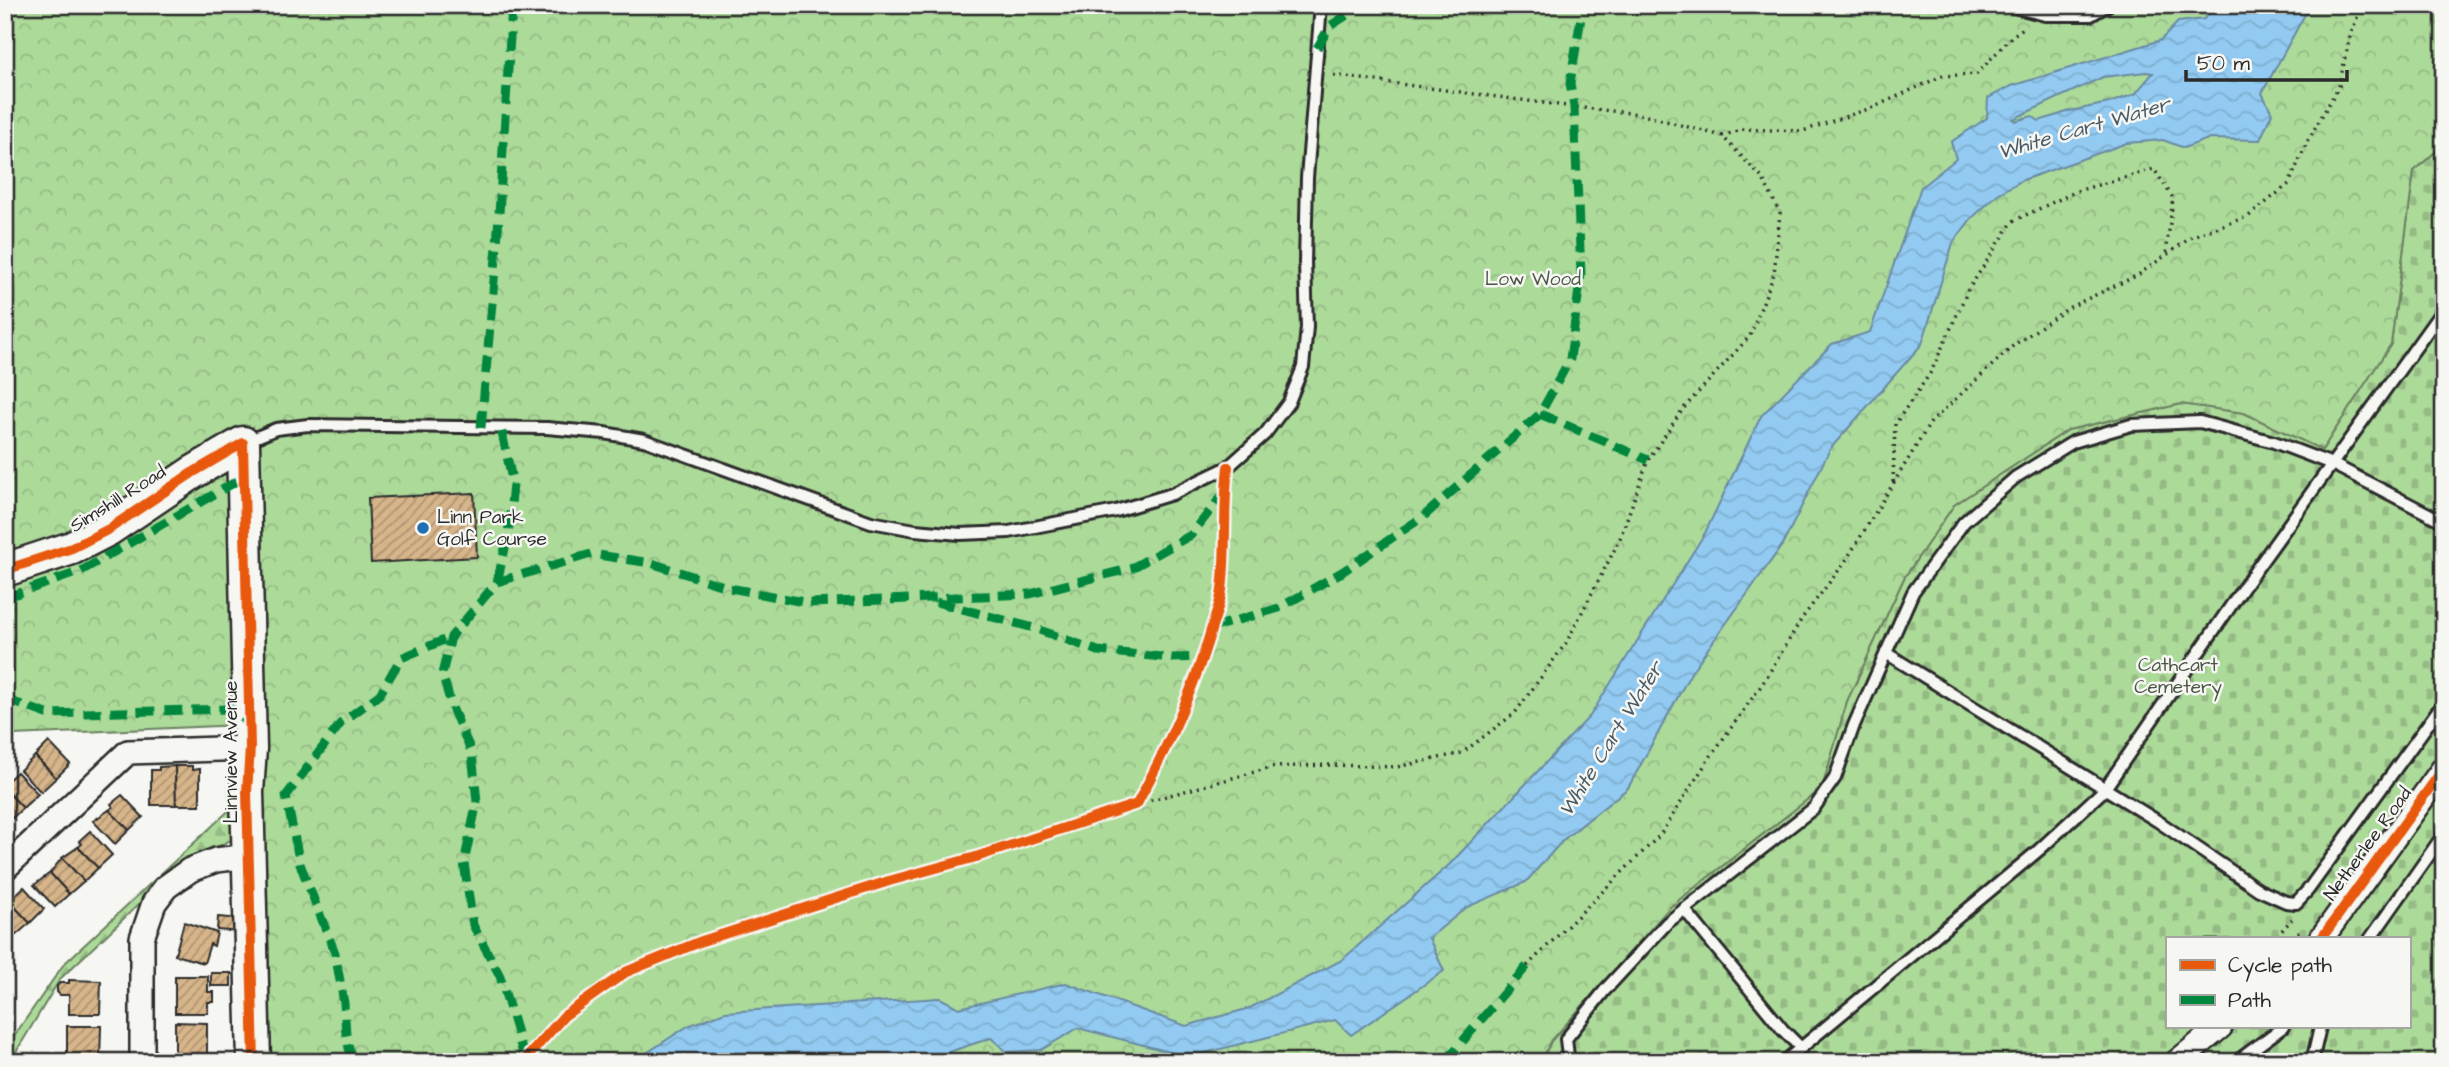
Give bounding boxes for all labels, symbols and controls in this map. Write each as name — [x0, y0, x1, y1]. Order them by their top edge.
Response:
scale bar — [2186, 38, 2348, 82]
text: 50 m — [2197, 49, 2251, 78]
water label: White Cart Water — [1995, 89, 2176, 166]
park label: Low Wood — [1485, 266, 1581, 293]
street label: Simshill Road — [65, 459, 172, 539]
place label: Linn Park Golf Course — [437, 504, 547, 553]
marker: Linn Park Golf Course — [415, 520, 431, 536]
park label: Cathcart Cemetery — [2134, 652, 2222, 702]
water label: White Cart Water — [1552, 654, 1672, 822]
street label: Linnview Avenue — [218, 681, 245, 823]
street label: Netherlee Road — [2317, 781, 2419, 906]
legend — [2166, 937, 2410, 1028]
text: Cycle path — [2228, 951, 2333, 982]
text: Path — [2228, 986, 2272, 1015]

